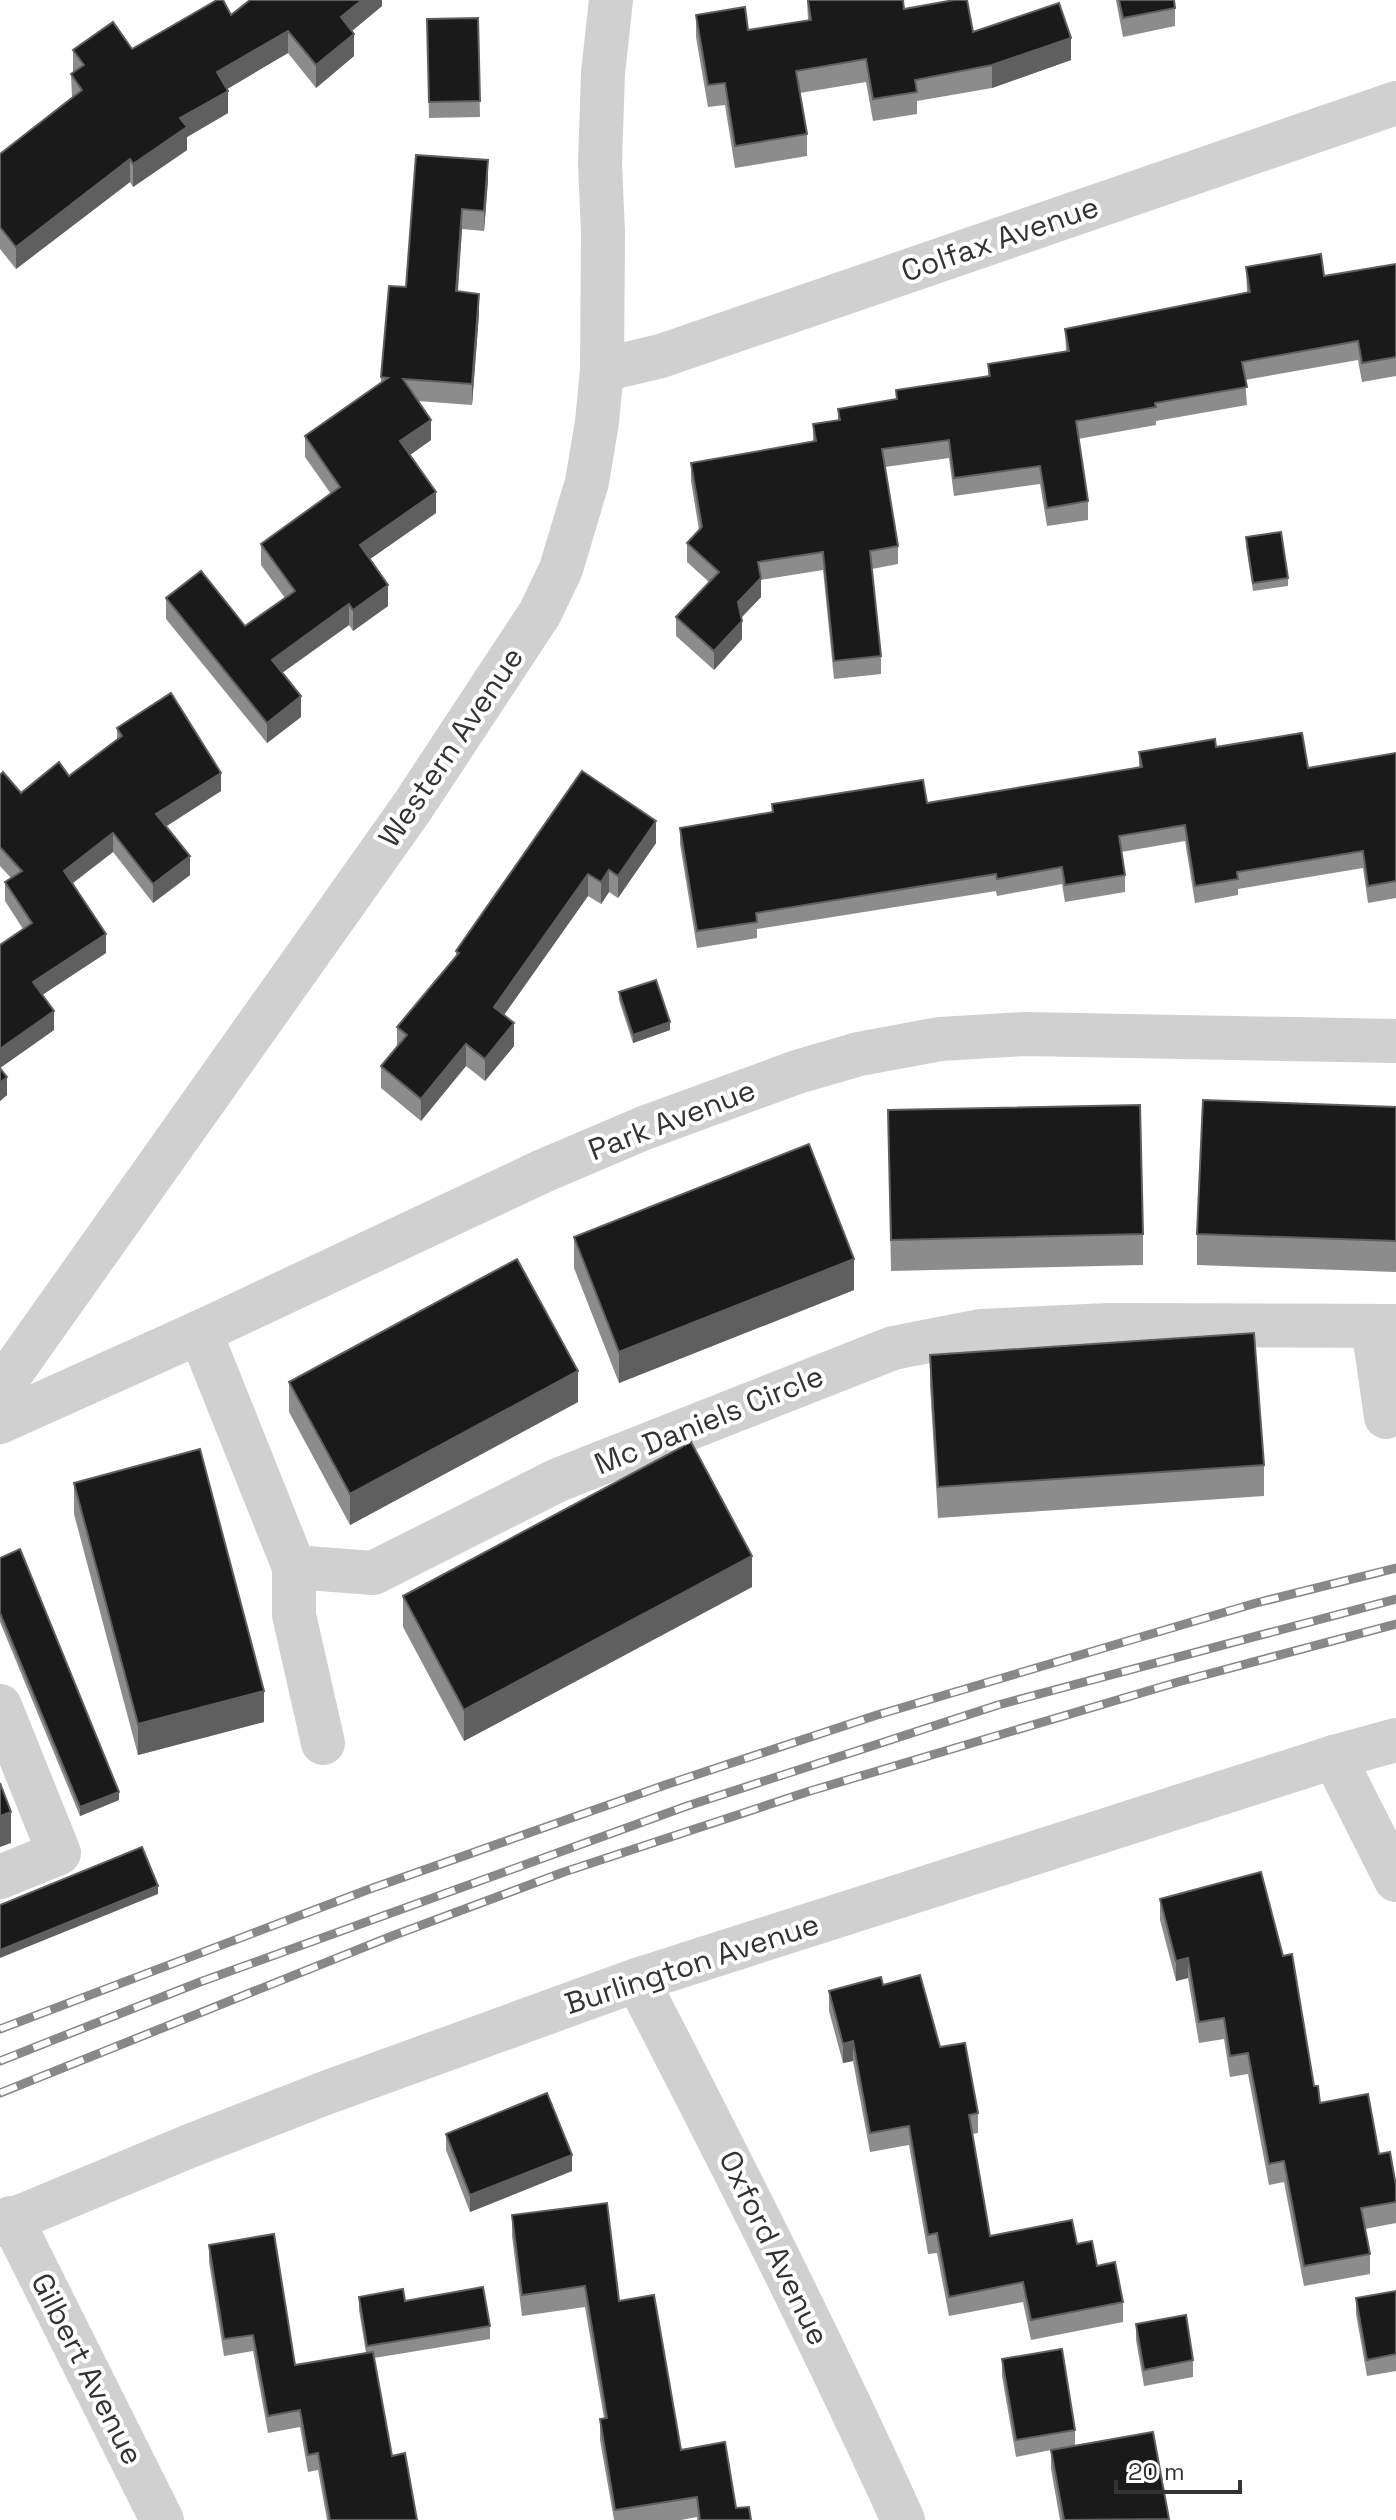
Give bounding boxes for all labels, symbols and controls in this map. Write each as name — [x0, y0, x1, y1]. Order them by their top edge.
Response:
street label: Colfax Avenue — [896, 186, 1104, 291]
street label: Western Avenue — [369, 639, 532, 854]
street label: Park Avenue — [583, 1070, 761, 1169]
street label: Mc Daniels Circle — [589, 1356, 829, 1483]
street label: Burlington Avenue — [560, 1904, 824, 2023]
street label: Oxford Avenue — [710, 2144, 839, 2352]
street label: Gilbert Avenue — [22, 2266, 152, 2471]
scale bar — [1116, 2444, 1240, 2494]
text: 20 m — [1128, 2456, 1185, 2487]

